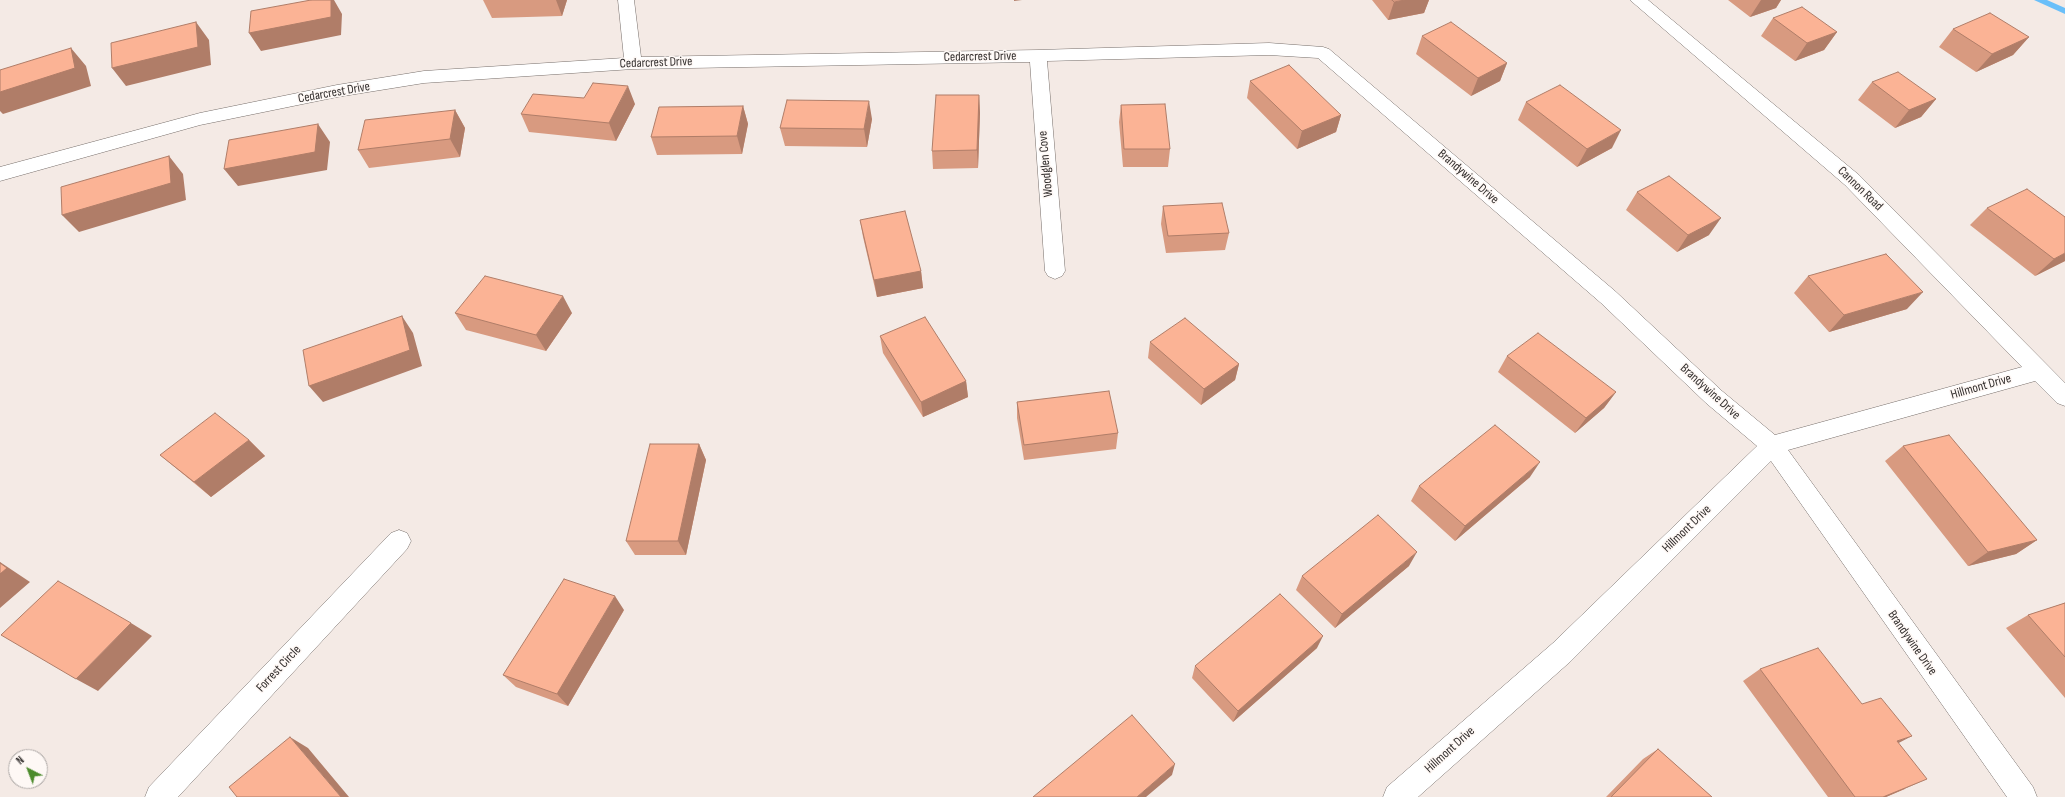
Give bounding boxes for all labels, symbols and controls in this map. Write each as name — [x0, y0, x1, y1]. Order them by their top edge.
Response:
street label: Cedarcrest Drive — [944, 49, 1016, 65]
street label: Cedarcrest Drive — [619, 54, 693, 72]
street label: Cedarcrest Drive — [297, 79, 371, 107]
street label: Woodglen Cove — [1035, 130, 1057, 198]
street label: Brandywine Drive — [1434, 146, 1502, 208]
street label: Cannon Road — [1834, 164, 1886, 214]
street label: Brandywine Drive — [1677, 361, 1743, 423]
street label: Hillmont Drive — [1949, 371, 2013, 403]
street label: Hillmont Drive — [1659, 502, 1715, 556]
street label: Brandywine Drive — [1884, 608, 1940, 678]
street label: Forrest Circle — [253, 642, 305, 696]
street label: Hillmont Drive — [1422, 723, 1478, 777]
north arrow — [8, 749, 48, 789]
text: N — [14, 754, 27, 767]

